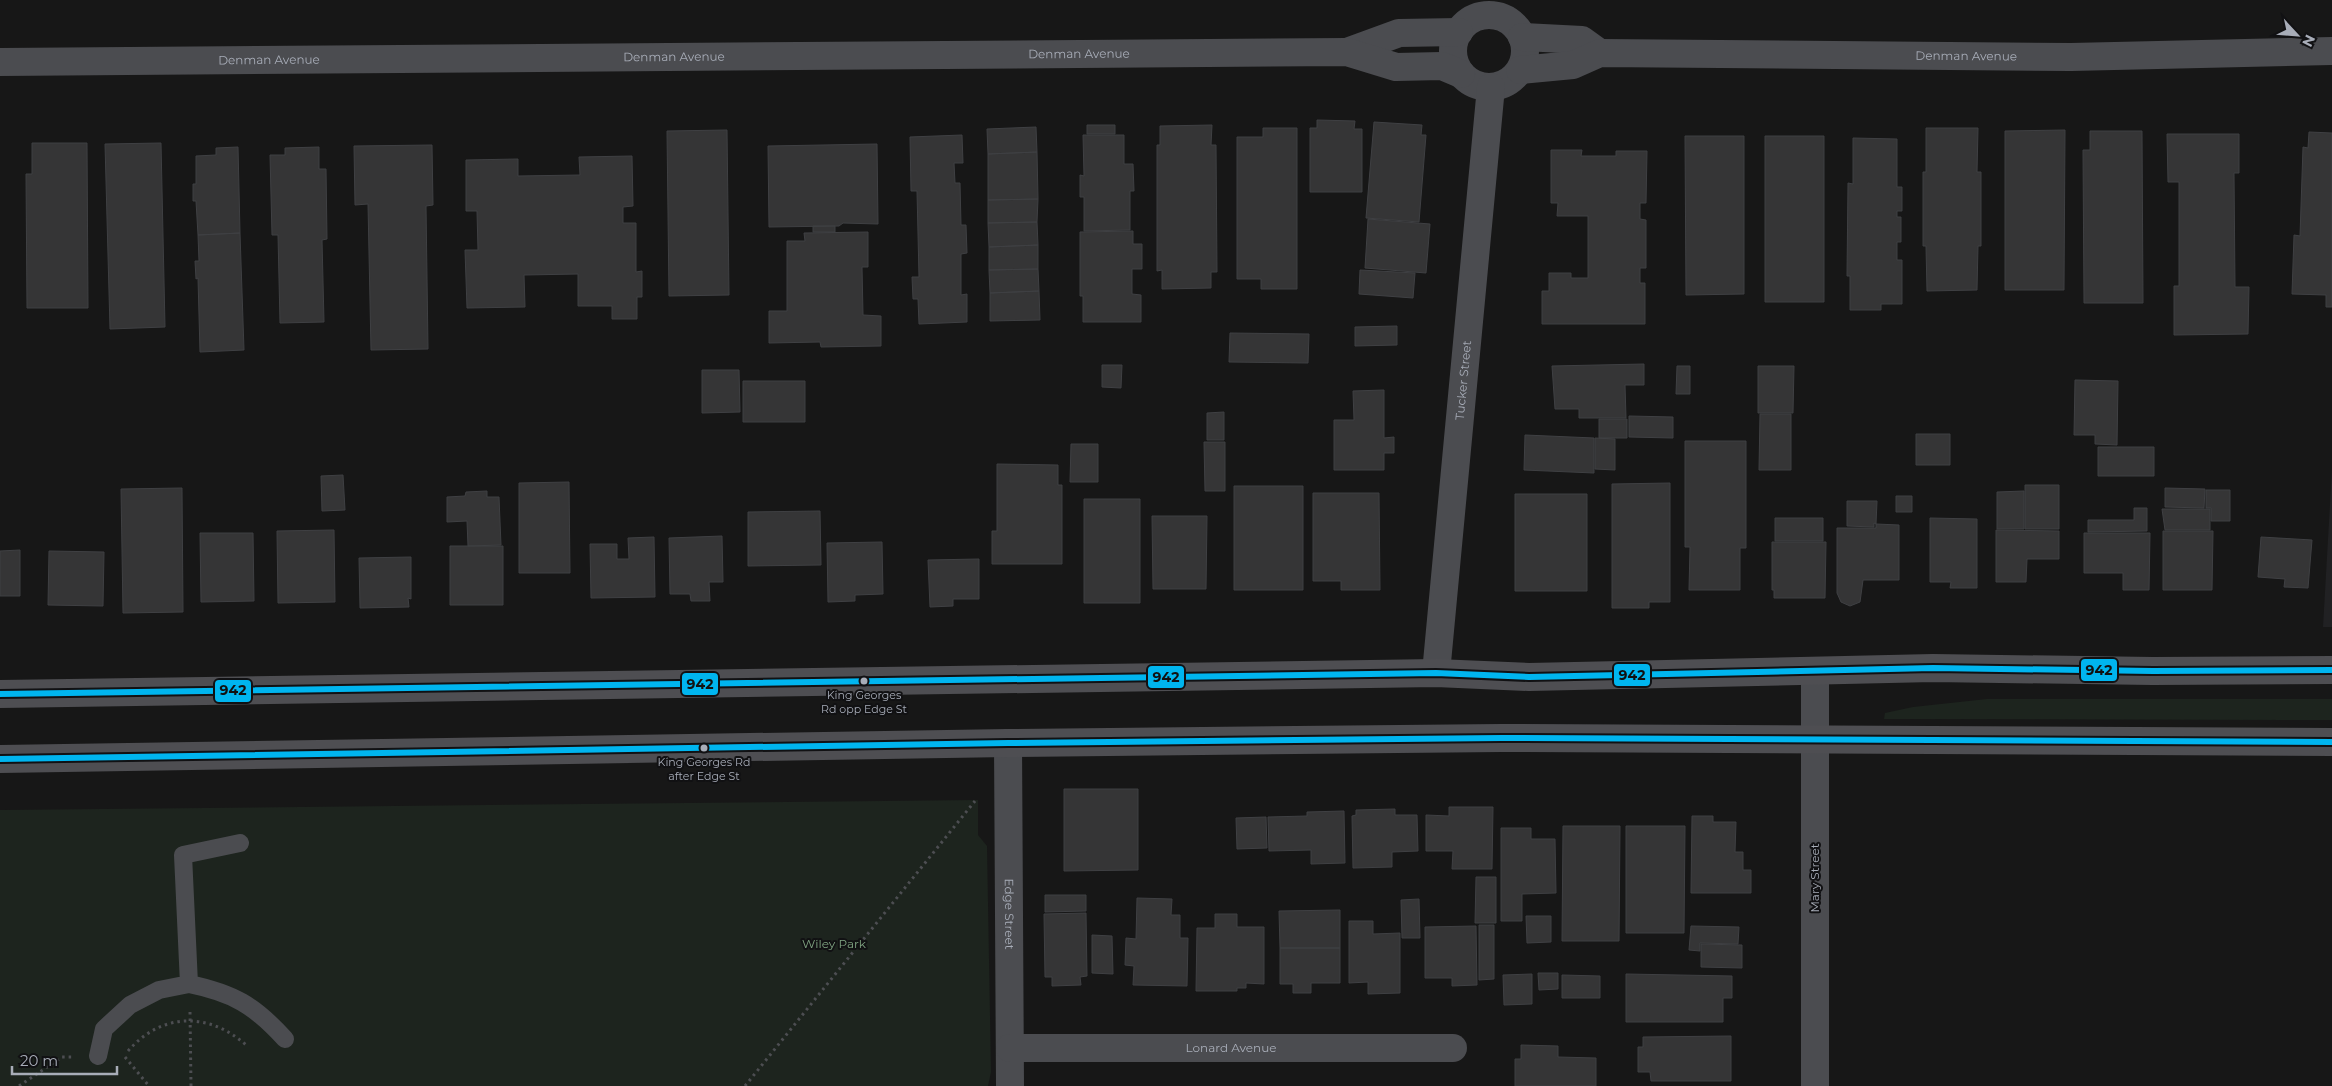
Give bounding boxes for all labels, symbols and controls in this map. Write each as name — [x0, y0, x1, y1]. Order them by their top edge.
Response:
north arrow — [2272, 10, 2322, 60]
text: N — [2298, 32, 2319, 50]
street label: Denman Avenue — [1028, 46, 1130, 61]
street label: Denman Avenue — [1915, 48, 2017, 64]
street label: Denman Avenue — [623, 49, 725, 64]
street label: Denman Avenue — [218, 52, 320, 67]
street label: Tucker Street — [1452, 340, 1474, 421]
line badge: 942 — [2080, 658, 2118, 682]
text: 942 — [2086, 661, 2112, 679]
line badge: 942 — [1613, 663, 1651, 687]
line badge: 942 — [1147, 665, 1185, 689]
text: 942 — [1619, 666, 1645, 684]
text: 942 — [1153, 668, 1179, 686]
line badge: 942 — [681, 672, 719, 696]
text: 942 — [687, 675, 713, 693]
marker: King Georges Rd opp Edge St — [859, 676, 869, 686]
line badge: 942 — [214, 679, 252, 703]
text: 942 — [220, 681, 246, 699]
place label: King Georges Rd opp Edge St — [821, 688, 908, 716]
marker: King Georges Rd after Edge St — [699, 743, 709, 753]
place label: King Georges Rd after Edge St — [658, 755, 750, 783]
street label: Mary Street — [1807, 843, 1822, 913]
street label: Edge Street — [1002, 878, 1017, 950]
park label: Wiley Park — [802, 936, 867, 951]
street label: Lonard Avenue — [1185, 1040, 1277, 1055]
scale bar — [12, 1044, 118, 1076]
text: 20 m — [20, 1051, 58, 1070]

